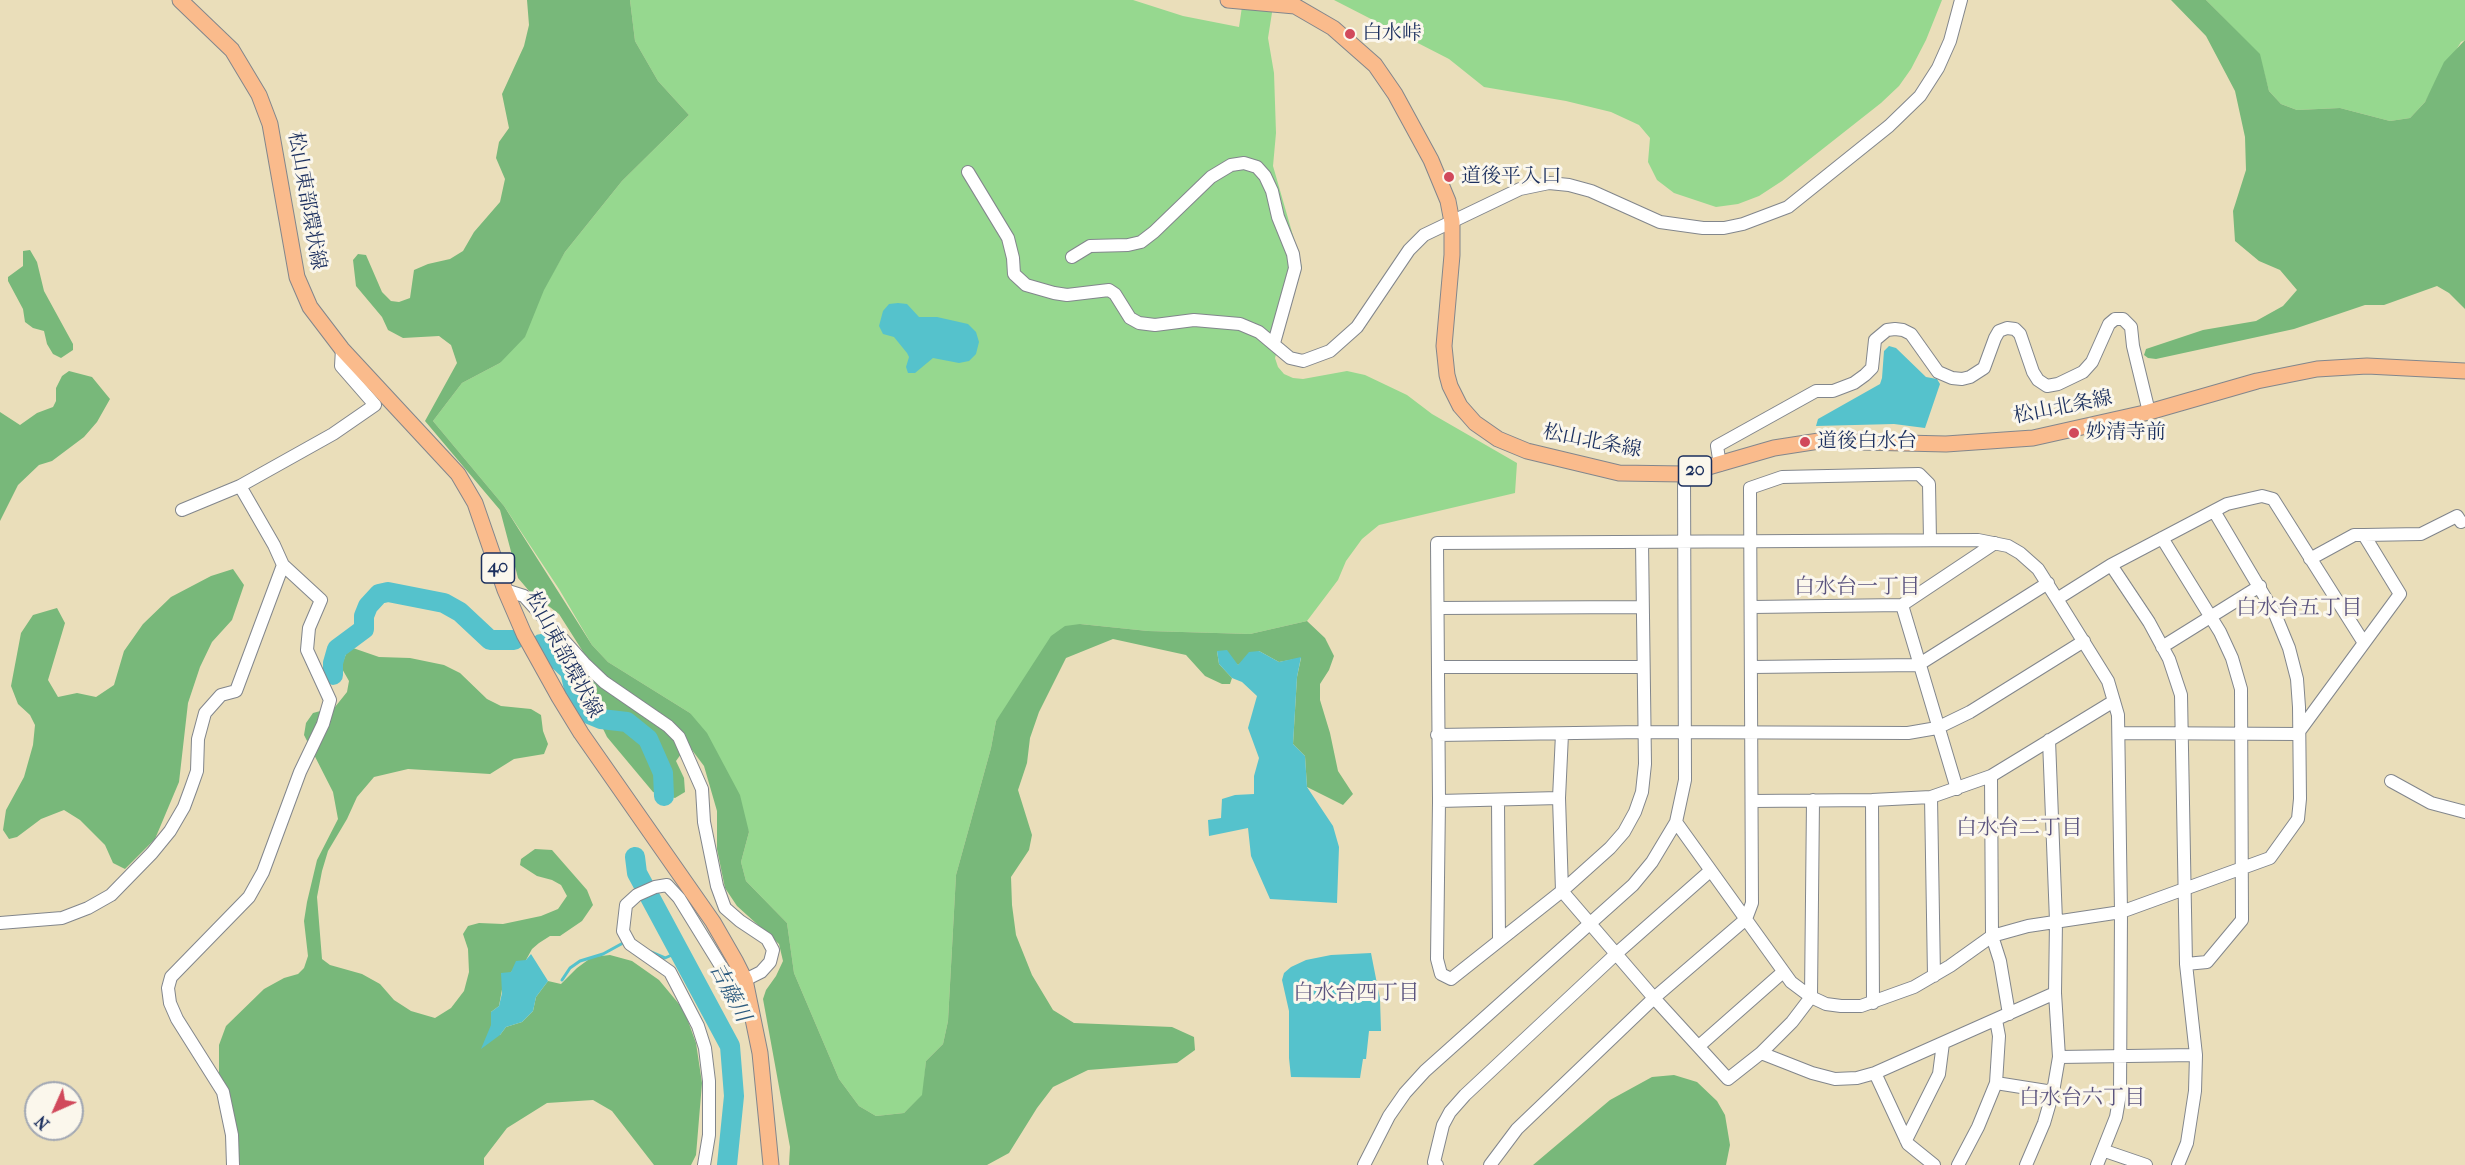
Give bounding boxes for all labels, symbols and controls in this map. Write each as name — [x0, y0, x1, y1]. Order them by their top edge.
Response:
place label: 白水峠 — [1362, 22, 1422, 46]
marker: 白水峠 — [1343, 27, 1357, 41]
street label: 松山東部環状線 — [282, 130, 330, 272]
place label: 道後平入口 — [1461, 165, 1561, 189]
marker: 道後平入口 — [1442, 170, 1456, 184]
street label: 松山北条線 — [2012, 387, 2114, 429]
street label: 松山北条線 — [1541, 421, 1643, 463]
place label: 妙清寺前 — [2086, 421, 2166, 445]
marker: 妙清寺前 — [2067, 426, 2081, 440]
place label: 道後白水台 — [1817, 430, 1917, 454]
marker: 道後白水台 — [1798, 435, 1812, 449]
road number: 20 — [1678, 456, 1712, 486]
road number: 40 — [482, 553, 514, 583]
district label: 白水台一丁目 — [1794, 575, 1920, 601]
street label: 松山東部環状線 — [520, 588, 606, 722]
district label: 白水台五丁目 — [2236, 596, 2362, 622]
district label: 白水台二丁目 — [1956, 816, 2082, 842]
water label: 吉藤川 — [703, 959, 755, 1027]
district label: 白水台四丁目 — [1293, 981, 1419, 1007]
north arrow — [24, 1081, 84, 1141]
district label: 白水台六丁目 — [2019, 1086, 2145, 1112]
text: N — [31, 1112, 53, 1134]

